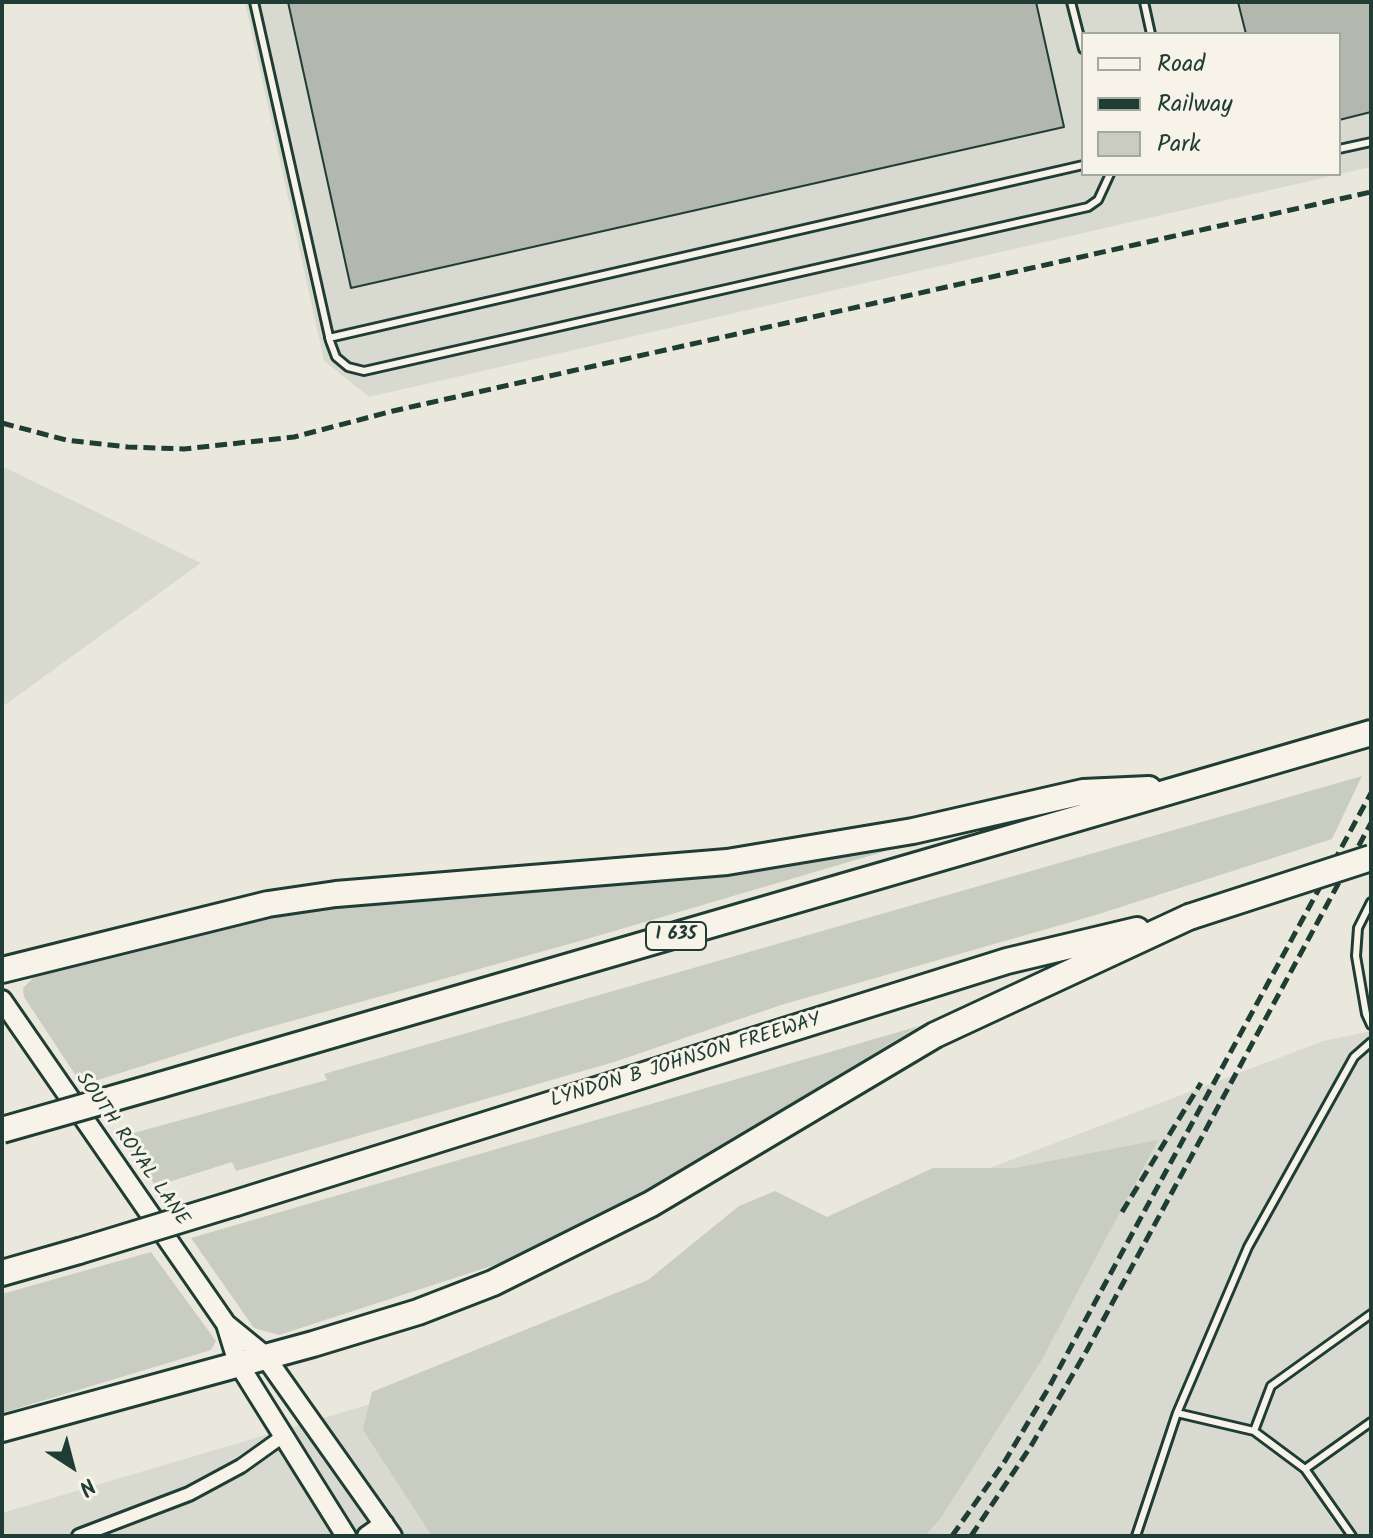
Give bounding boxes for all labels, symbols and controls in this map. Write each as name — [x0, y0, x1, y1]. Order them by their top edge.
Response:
legend — [1081, 32, 1341, 176]
text: Road — [1157, 45, 1205, 84]
text: Railway — [1157, 85, 1233, 124]
text: Park — [1157, 125, 1201, 164]
road number: I 635 — [646, 922, 706, 950]
street label: LYNDON B JOHNSON FREEWAY — [548, 1009, 824, 1115]
street label: SOUTH ROYAL LANE — [69, 1069, 193, 1231]
north arrow — [32, 1426, 112, 1506]
text: N — [71, 1468, 102, 1504]

